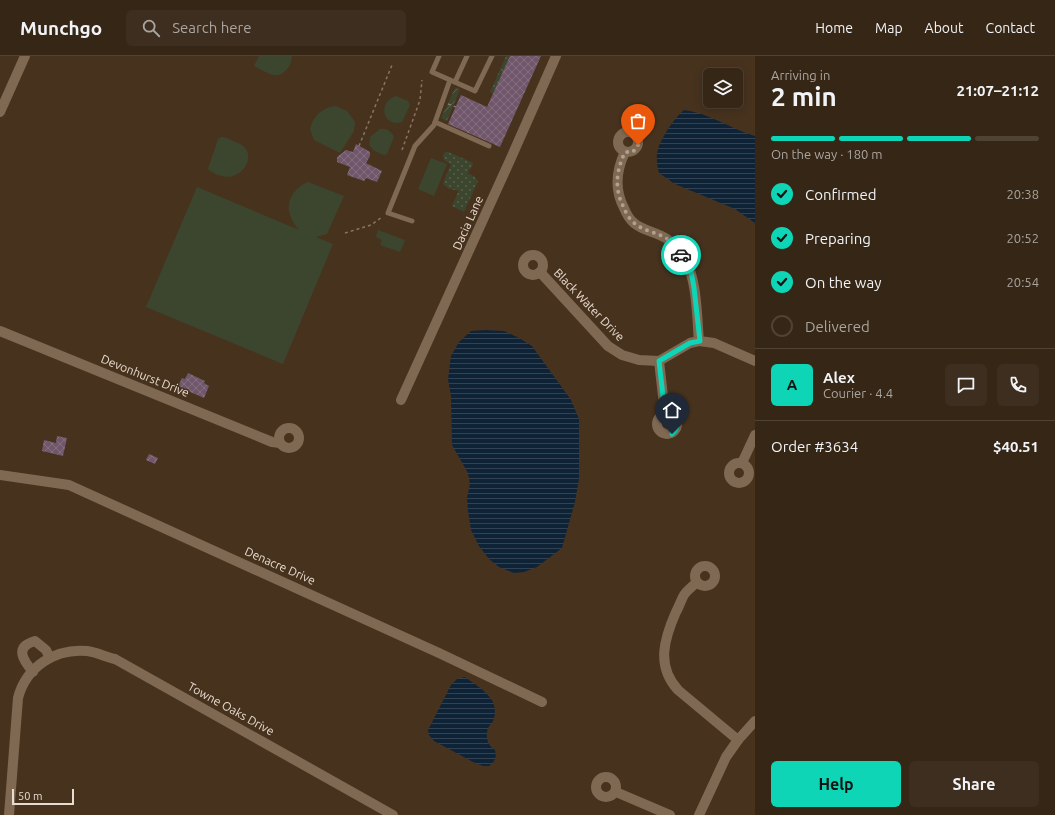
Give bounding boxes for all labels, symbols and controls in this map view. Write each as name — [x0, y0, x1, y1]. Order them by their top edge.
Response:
search box — [126, 10, 406, 46]
text: Munchgo — [20, 17, 102, 39]
icon: search — [140, 17, 162, 39]
text: Search here — [172, 19, 252, 36]
text: Home — [815, 20, 853, 36]
text: Map — [875, 20, 903, 36]
text: About — [925, 20, 964, 36]
text: Contact — [986, 20, 1035, 36]
map controls — [703, 68, 743, 108]
button: layers — [703, 68, 743, 108]
text: Arriving in — [771, 68, 830, 82]
text: 2 min — [771, 82, 837, 111]
text: 21:07–21:12 — [956, 82, 1039, 99]
pin — [621, 104, 655, 145]
icon: bag — [627, 110, 649, 132]
text: On the way · 180 m — [771, 147, 883, 161]
icon: check — [771, 183, 793, 205]
text: Confirmed — [805, 186, 877, 203]
text: 20:38 — [1006, 187, 1039, 201]
street label: Dacia Lane — [450, 194, 485, 252]
icon: check — [771, 227, 793, 249]
text: Preparing — [805, 230, 871, 247]
text: 20:52 — [1006, 231, 1039, 245]
courier — [661, 235, 701, 275]
icon: car — [670, 244, 692, 266]
street label: Black Water Drive — [552, 266, 627, 343]
icon: check — [771, 271, 793, 293]
text: On the way — [805, 274, 881, 291]
text: 20:54 — [1006, 275, 1039, 289]
text: Delivered — [805, 318, 870, 335]
street label: Devonhurst Drive — [99, 352, 191, 399]
button: chat — [945, 364, 987, 406]
button: phone — [997, 364, 1039, 406]
text: Alex — [823, 369, 855, 386]
text: A — [787, 376, 797, 393]
text: Courier · 4.4 — [823, 386, 893, 400]
pin — [655, 393, 689, 434]
icon: home — [661, 399, 683, 421]
text: Order #3634 — [771, 438, 858, 455]
text: $40.51 — [993, 438, 1039, 455]
street label: Denacre Drive — [243, 544, 318, 587]
street label: Towne Oaks Drive — [186, 679, 277, 738]
button: Help — [771, 761, 901, 807]
button: Share — [909, 761, 1039, 807]
scale bar — [12, 787, 74, 806]
text: 50 m — [18, 790, 42, 802]

